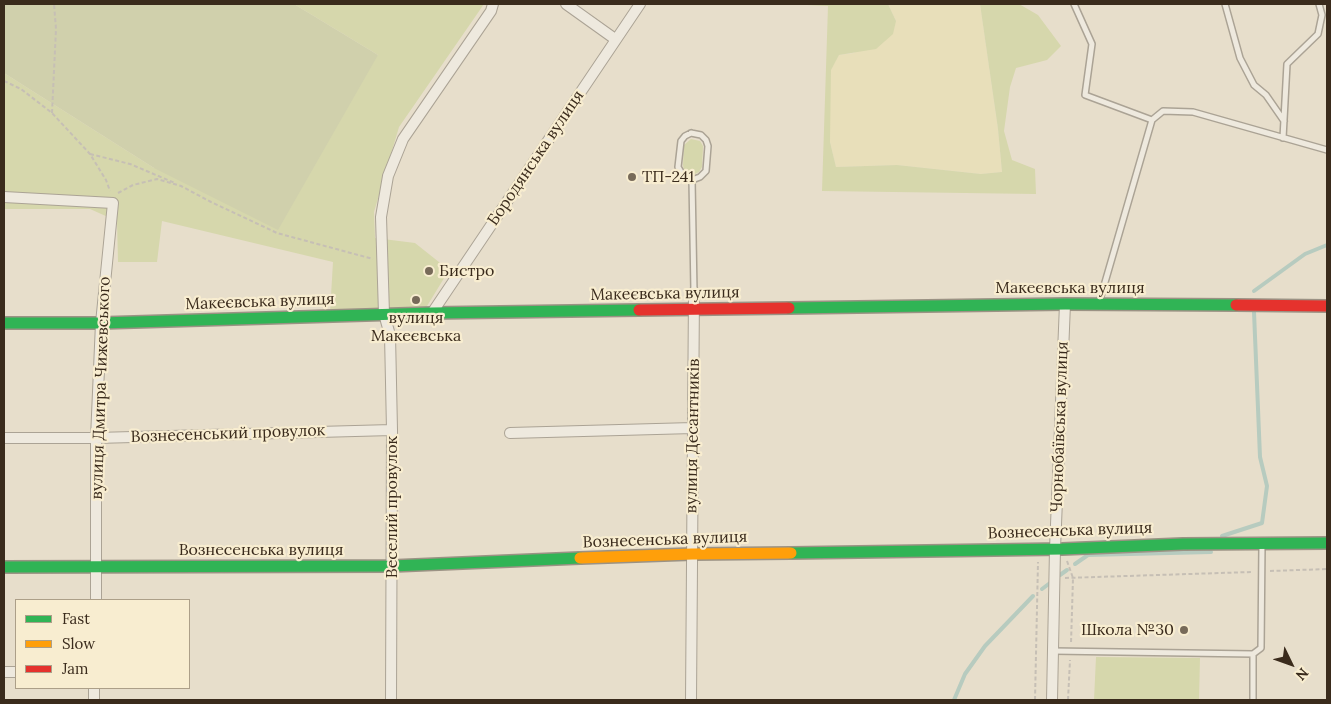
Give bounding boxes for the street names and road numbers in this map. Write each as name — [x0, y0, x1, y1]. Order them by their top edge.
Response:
street label: Бородянська вулиця — [484, 87, 588, 229]
street label: вулиця Дмитра Чижевського — [88, 276, 114, 500]
street label: Макеєвська вулиця — [995, 278, 1145, 298]
street label: Макеєвська вулиця — [590, 283, 740, 305]
street label: Макеєвська вулиця — [185, 290, 335, 314]
street label: Чорнобаївська вулиця — [1047, 341, 1073, 513]
street label: вулиця Десантників — [682, 359, 704, 513]
street label: Вознесенський провулок — [130, 421, 326, 447]
street label: Веселий провулок — [382, 436, 402, 578]
street label: Вознесенська вулиця — [987, 519, 1153, 543]
street label: Вознесенська вулиця — [582, 528, 748, 552]
street label: Вознесенська вулиця — [179, 540, 343, 560]

